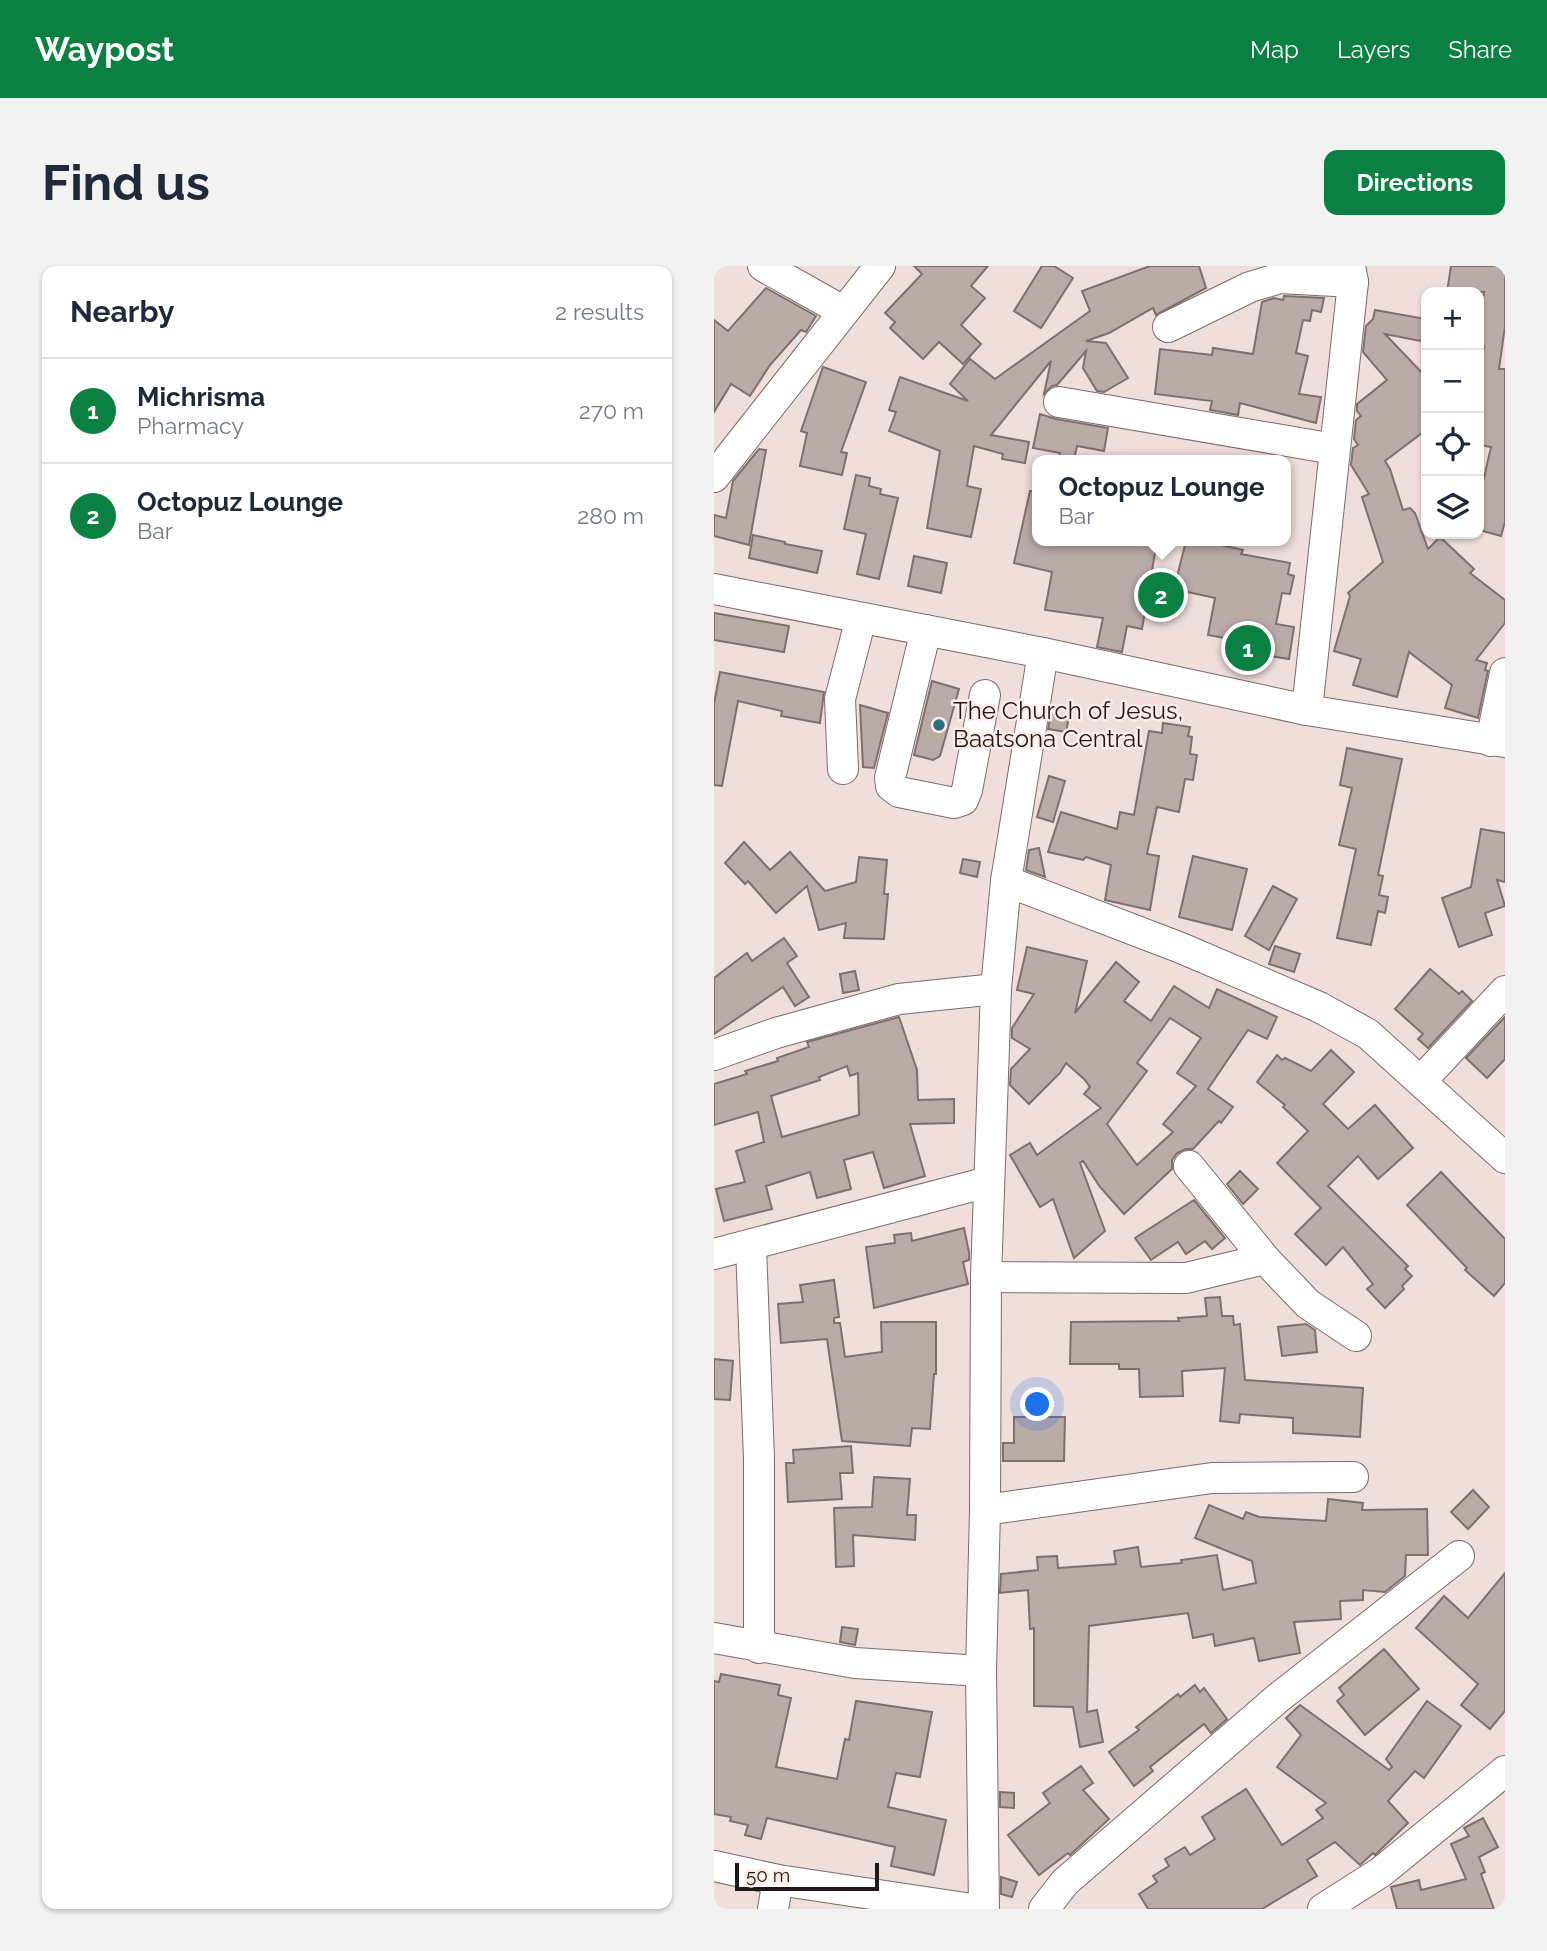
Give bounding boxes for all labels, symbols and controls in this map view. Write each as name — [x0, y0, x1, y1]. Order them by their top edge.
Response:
text: Waypost — [35, 30, 174, 69]
text: Map — [1250, 35, 1299, 64]
text: Layers — [1337, 35, 1410, 64]
text: Share — [1448, 35, 1512, 64]
button: Directions — [1324, 150, 1505, 215]
text: Find us — [42, 154, 210, 211]
map controls — [1421, 287, 1484, 539]
button: + — [1421, 287, 1484, 350]
text: Nearby — [70, 294, 174, 329]
text: 2 results — [555, 298, 644, 325]
button: − — [1421, 350, 1484, 413]
text: Michrisma — [137, 382, 265, 412]
text: 1 — [87, 397, 99, 424]
text: 270 m — [579, 397, 644, 424]
text: Pharmacy — [137, 412, 244, 439]
button: locate — [1421, 413, 1484, 476]
popup — [1032, 455, 1291, 546]
text: Octopuz Lounge — [1058, 472, 1265, 502]
button: layers — [1421, 476, 1484, 539]
text: Octopuz Lounge — [137, 487, 343, 517]
text: 2 — [87, 502, 99, 529]
text: 280 m — [577, 502, 644, 529]
text: Bar — [1058, 502, 1094, 529]
text: Bar — [137, 517, 173, 544]
pin: 2 — [1138, 569, 1184, 621]
pin: 1 — [1225, 622, 1271, 674]
place label: The Church of Jesus, Baatsona Central — [953, 696, 1183, 753]
marker: The Church of Jesus, Baatsona Central — [931, 717, 947, 733]
your location — [1020, 1387, 1054, 1421]
scale bar — [735, 1860, 878, 1892]
text: 50 m — [746, 1864, 790, 1886]

